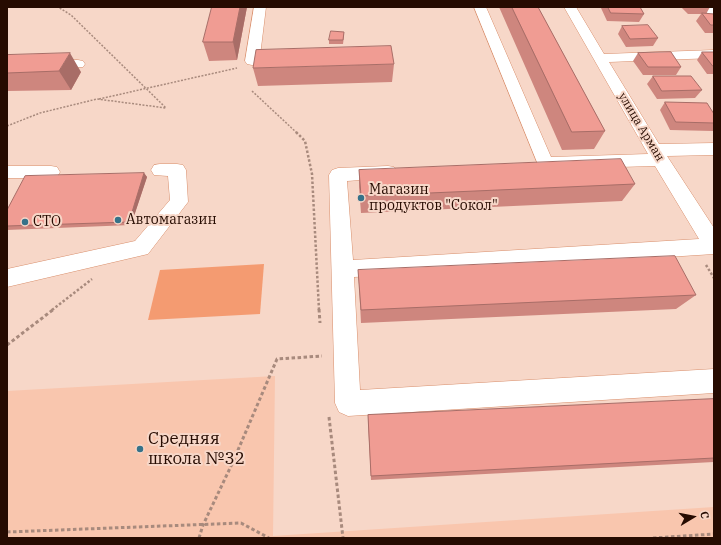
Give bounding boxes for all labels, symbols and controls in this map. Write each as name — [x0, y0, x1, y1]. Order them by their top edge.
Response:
street label: улица Арман — [615, 90, 667, 164]
place label: Магазин продуктов "Сокол" — [369, 182, 498, 214]
marker: Магазин продуктов "Сокол" — [356, 193, 366, 203]
place label: Автомагазин — [126, 212, 217, 228]
place label: СТО — [33, 214, 61, 230]
marker: Автомагазин — [113, 215, 123, 225]
marker: СТО — [20, 217, 30, 227]
place label: Средняя школа №32 — [148, 429, 245, 469]
marker: Средняя школа №32 — [135, 444, 145, 454]
north arrow — [673, 497, 713, 537]
text: С — [697, 510, 712, 520]

